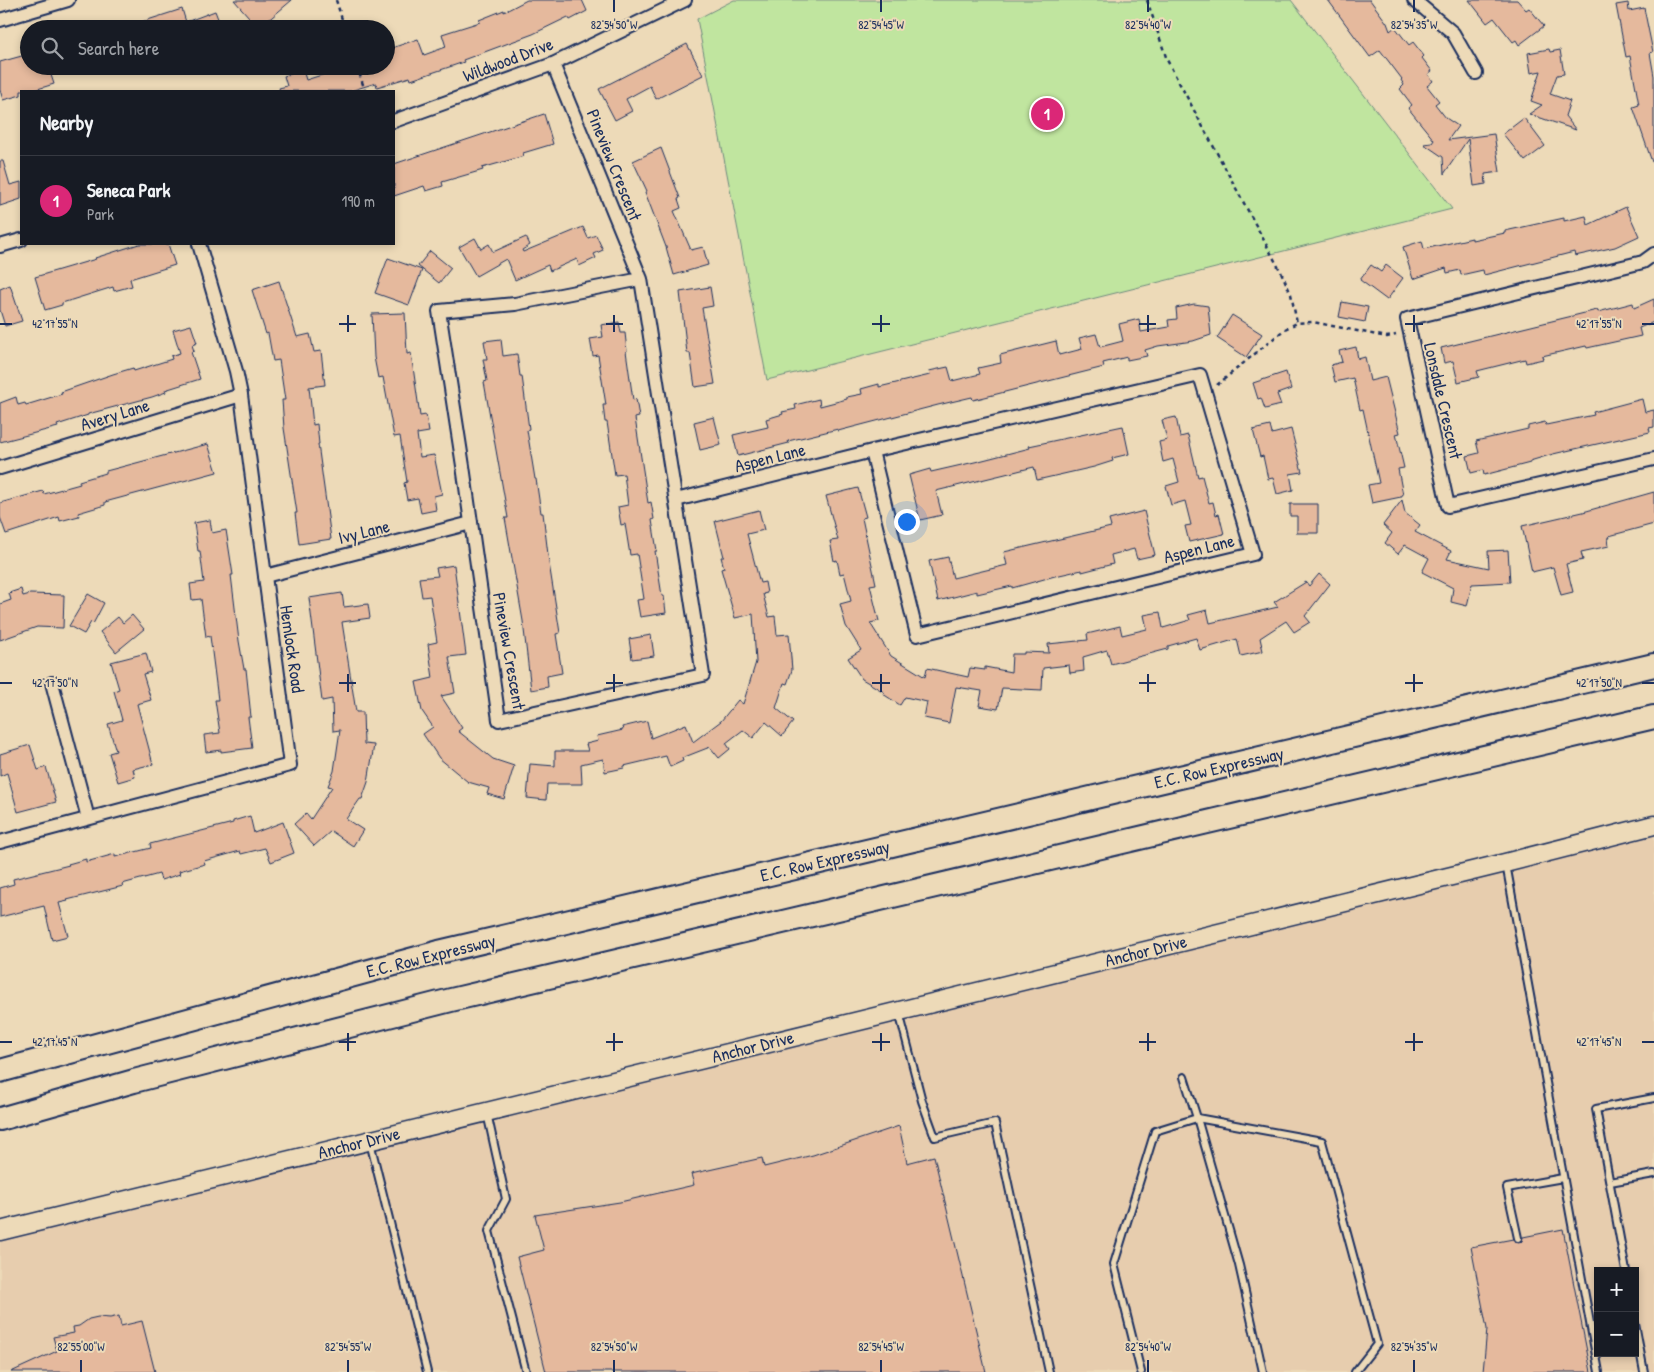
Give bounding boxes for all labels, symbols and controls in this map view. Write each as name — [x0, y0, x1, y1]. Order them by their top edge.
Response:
text: 82°54'50"W — [591, 16, 638, 33]
text: 82°54'45"W — [858, 16, 904, 33]
text: 82°54'40"W — [1125, 16, 1172, 33]
text: 82°54'35"W — [1391, 16, 1438, 33]
search box — [20, 20, 395, 75]
street label: Wildwood Drive — [459, 31, 557, 88]
icon: search — [38, 34, 66, 62]
text: Search here — [78, 35, 159, 61]
pin: 1 — [1031, 95, 1063, 133]
street label: Pineview Crescent — [581, 105, 648, 225]
text: Nearby — [40, 108, 93, 137]
text: Seneca Park — [87, 177, 170, 203]
text: 1 — [53, 190, 59, 212]
text: 190 m — [342, 190, 375, 212]
text: Park — [87, 203, 114, 225]
text: 42°17'55"N — [32, 315, 78, 332]
text: 42°17'55"N — [1576, 315, 1622, 332]
street label: Lonsdale Crescent — [1418, 340, 1469, 462]
street label: Avery Lane — [77, 392, 152, 437]
street label: Aspen Lane — [732, 437, 808, 478]
your location — [894, 509, 920, 535]
street label: Ivy Lane — [336, 513, 392, 550]
street label: Aspen Lane — [1161, 528, 1237, 569]
street label: Pineview Crescent — [487, 591, 532, 712]
street label: Hemlock Road — [274, 604, 311, 694]
text: 42°17'50"N — [32, 674, 78, 691]
text: 42°17'50"N — [1576, 674, 1622, 691]
street label: E.C. Row Expressway — [1152, 740, 1287, 795]
street label: E.C. Row Expressway — [758, 833, 893, 888]
street label: E.C. Row Expressway — [364, 927, 498, 984]
street label: Anchor Drive — [1102, 928, 1189, 973]
street label: Anchor Drive — [709, 1024, 796, 1069]
text: 42°17'45"N — [33, 1033, 77, 1050]
text: 42°17'45"N — [1577, 1033, 1621, 1050]
street label: Anchor Drive — [315, 1120, 402, 1165]
map controls — [1594, 1267, 1639, 1357]
button: + — [1594, 1267, 1639, 1312]
button: − — [1594, 1312, 1639, 1357]
text: 82°55'00"W — [57, 1338, 105, 1355]
text: 82°54'55"W — [325, 1338, 372, 1355]
text: 82°54'50"W — [591, 1338, 638, 1355]
text: 82°54'45"W — [858, 1338, 904, 1355]
text: 82°54'40"W — [1125, 1338, 1172, 1355]
text: 82°54'35"W — [1391, 1338, 1438, 1355]

